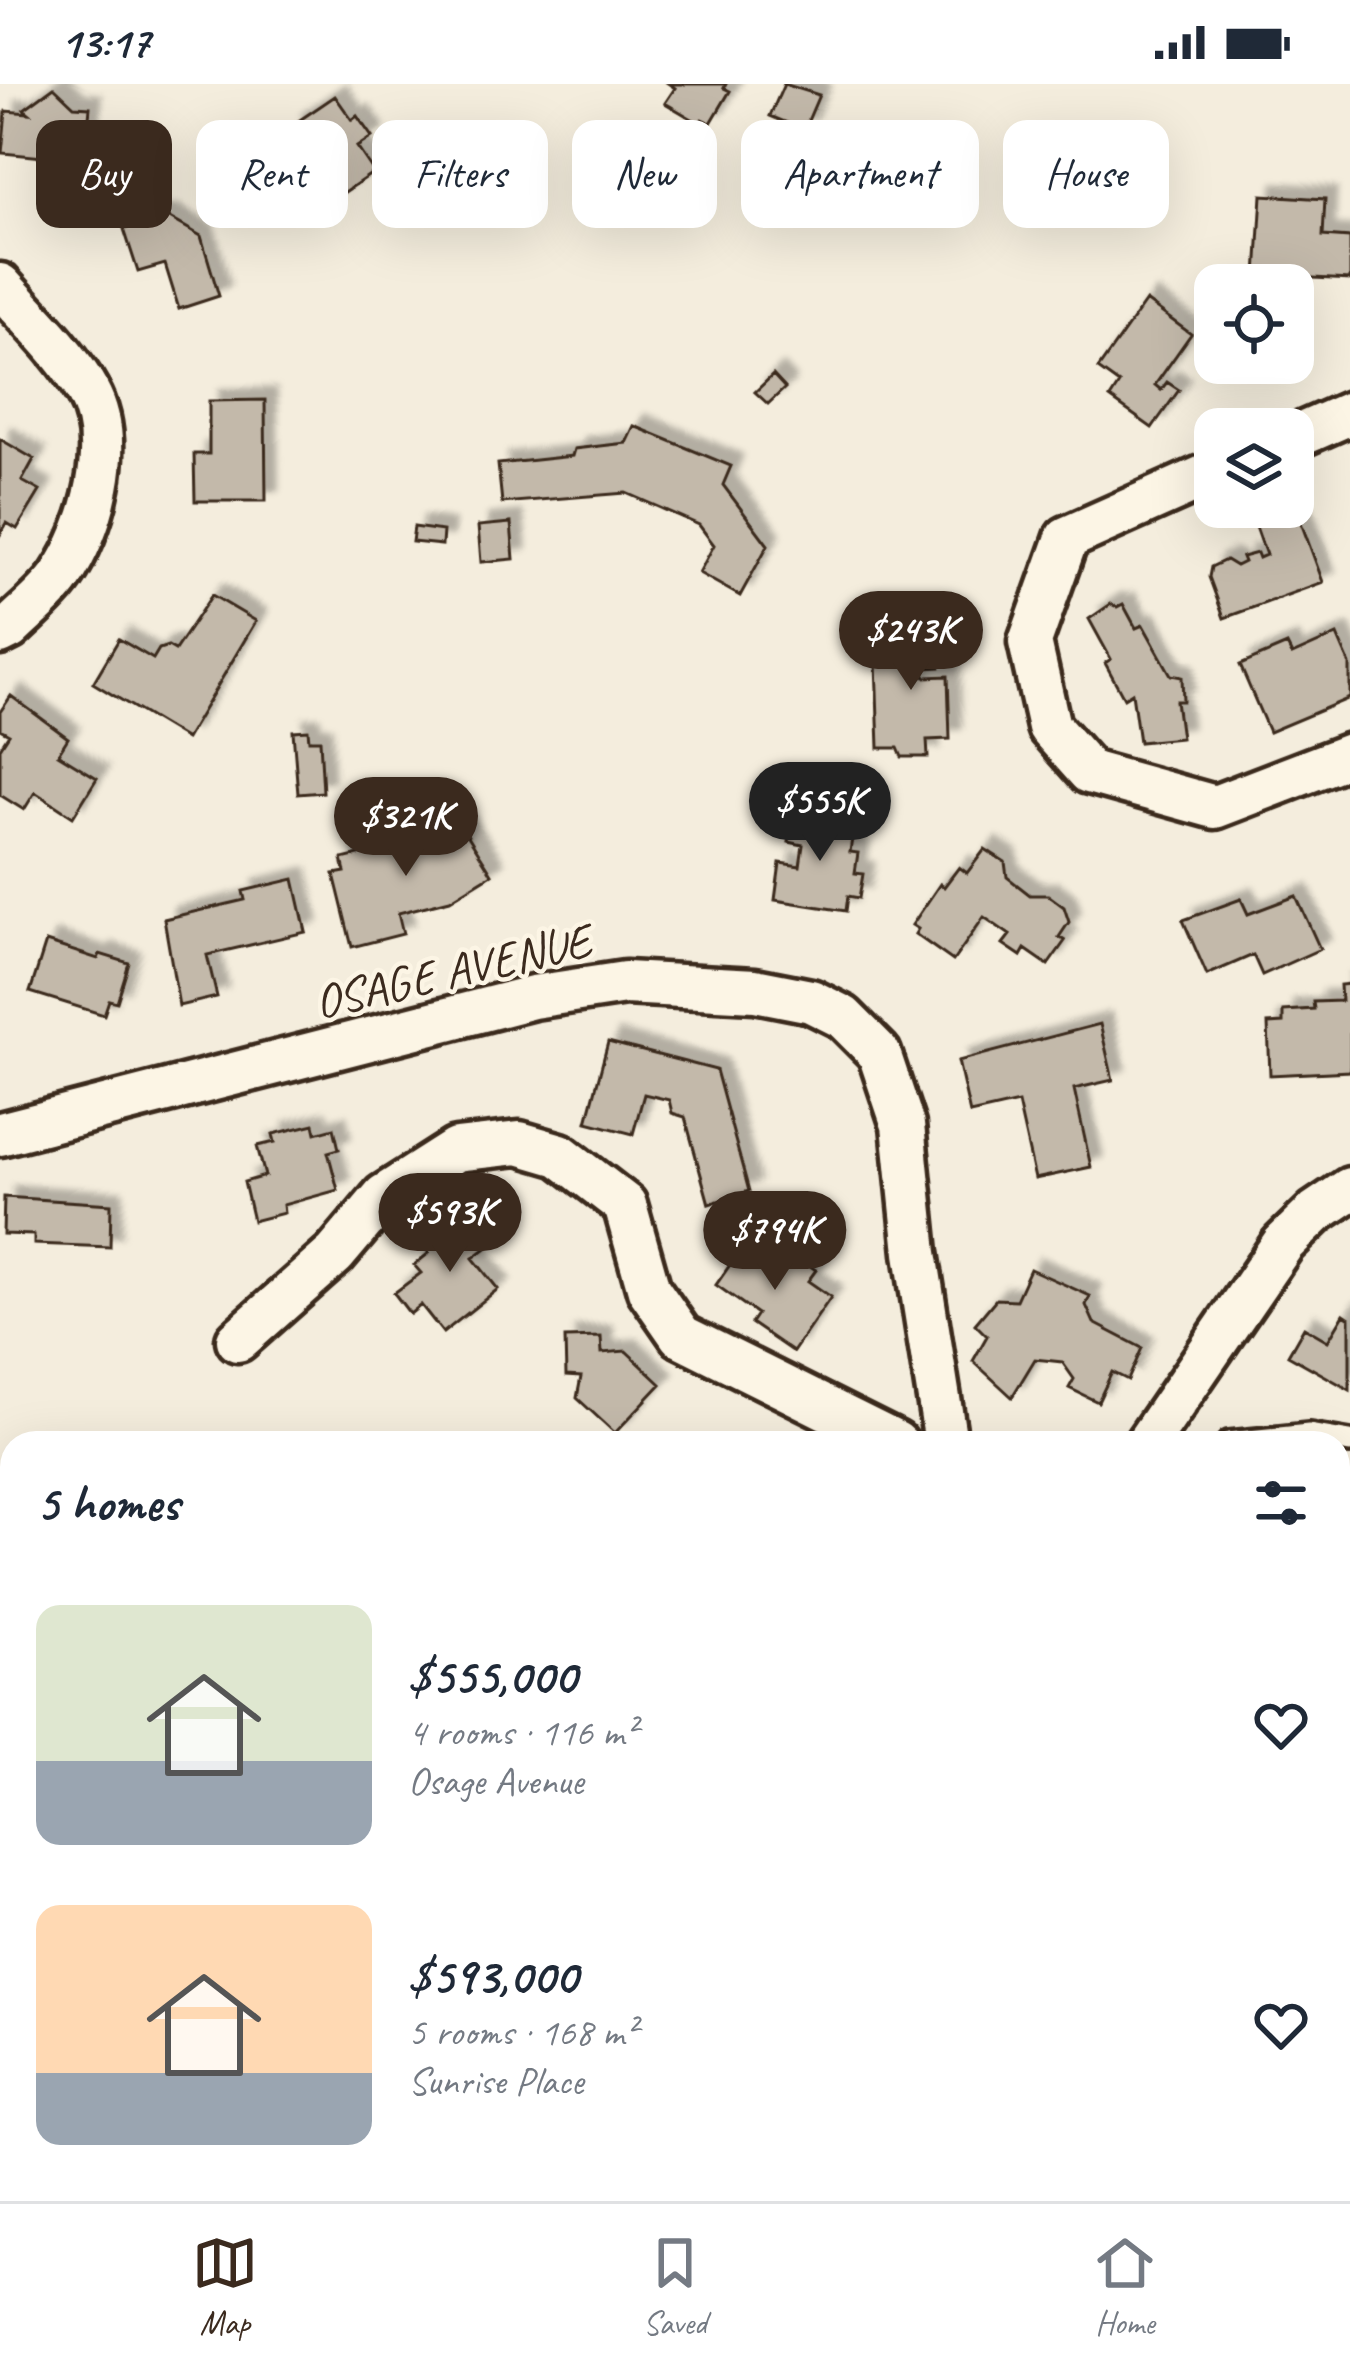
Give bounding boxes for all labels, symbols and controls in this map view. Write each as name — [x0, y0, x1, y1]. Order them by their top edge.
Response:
text: 13:17 — [60, 14, 150, 71]
chip: Buy — [36, 120, 172, 228]
chip: Rent — [196, 120, 348, 228]
chip: Filters — [372, 120, 548, 228]
chip: New — [572, 120, 717, 228]
chip: Apartment — [741, 120, 979, 228]
chip: House — [1003, 120, 1169, 228]
map controls — [1194, 264, 1314, 528]
button: locate — [1194, 264, 1314, 384]
button: layers — [1194, 408, 1314, 528]
pin: $243K — [827, 591, 995, 693]
text: $243K — [866, 605, 956, 654]
pin: $555K — [736, 762, 904, 864]
text: $555K — [776, 776, 864, 825]
pin: $321K — [322, 777, 490, 879]
text: $321K — [361, 791, 451, 840]
street label: OSAGE AVENUE — [308, 909, 602, 1032]
pin: $593K — [366, 1173, 534, 1275]
text: $593K — [406, 1187, 494, 1236]
pin: $794K — [691, 1191, 859, 1293]
text: $794K — [730, 1205, 820, 1254]
icon: filters — [1248, 1470, 1314, 1536]
text: 5 homes — [36, 1471, 179, 1535]
text: $555,000 — [408, 1644, 576, 1708]
icon: home — [132, 1653, 276, 1797]
icon: heart — [1248, 1692, 1314, 1758]
text: 4 rooms · 116 m² — [408, 1708, 636, 1757]
text: Osage Avenue — [408, 1757, 583, 1806]
text: $593,000 — [408, 1944, 577, 2008]
icon: home — [132, 1953, 276, 2097]
icon: heart — [1248, 1992, 1314, 2058]
text: 5 rooms · 168 m² — [408, 2008, 636, 2057]
text: Sunrise Place — [408, 2057, 583, 2106]
tab: Map — [192, 2230, 258, 2344]
tab: Saved — [642, 2230, 708, 2344]
tab: Home — [1092, 2230, 1158, 2344]

